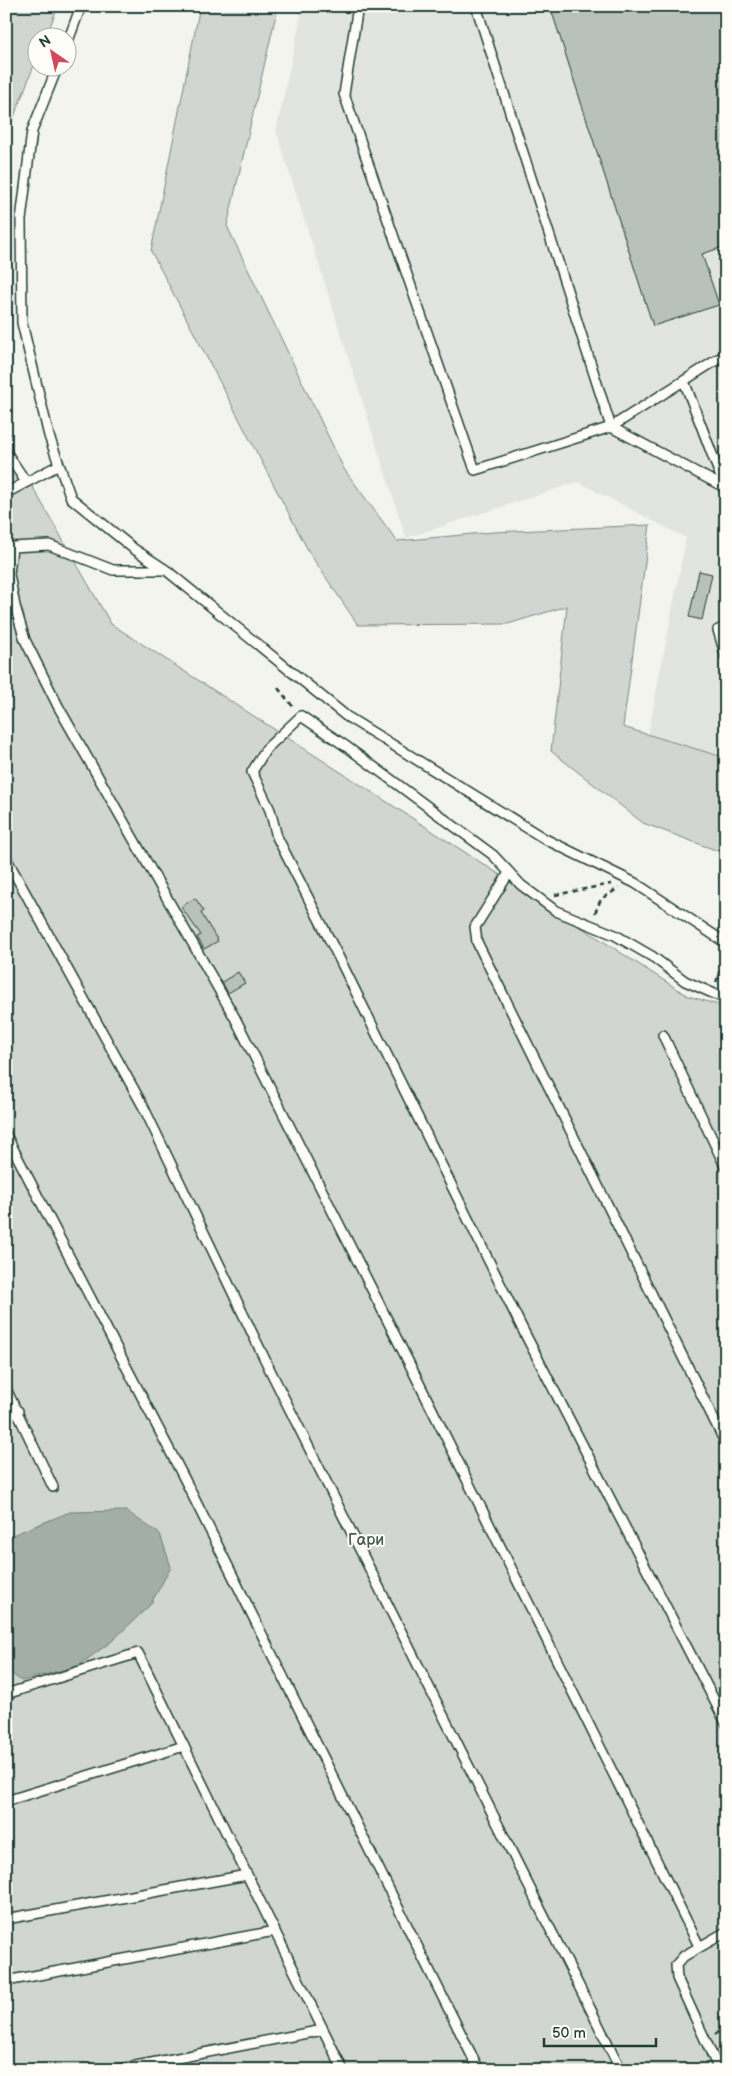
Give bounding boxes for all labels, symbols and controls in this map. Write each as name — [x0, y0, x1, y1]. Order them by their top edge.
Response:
north arrow — [28, 28, 78, 78]
text: N — [36, 32, 54, 52]
park label: Гари — [348, 1531, 384, 1550]
scale bar — [544, 2016, 657, 2048]
text: 50 m — [552, 2024, 586, 2043]

